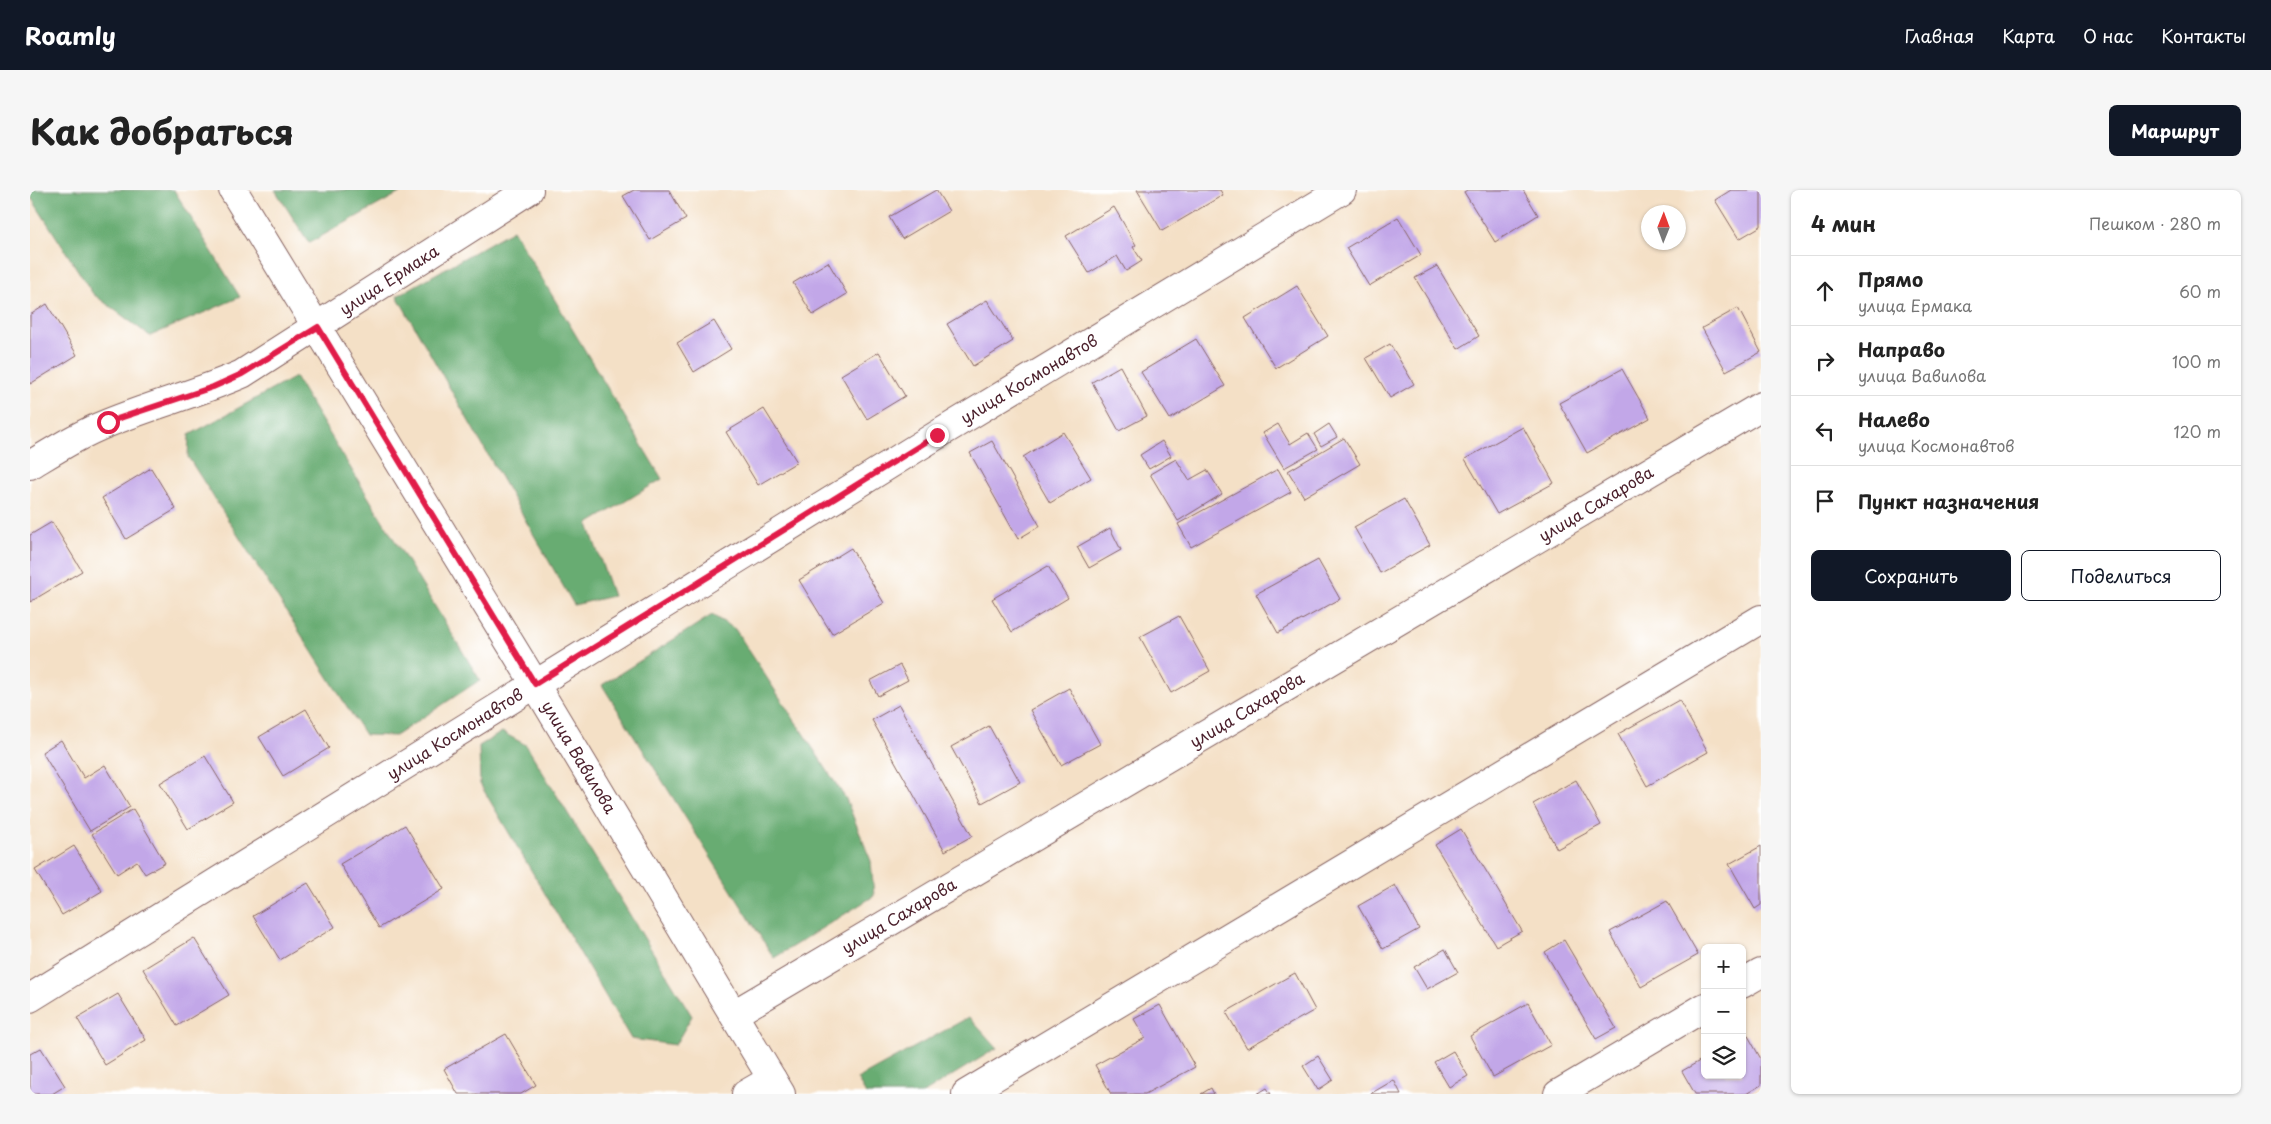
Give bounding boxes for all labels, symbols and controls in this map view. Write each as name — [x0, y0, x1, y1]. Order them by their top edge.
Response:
text: Roamly — [25, 17, 116, 53]
text: Главная — [1905, 22, 1974, 49]
text: Карта — [2002, 22, 2055, 49]
text: О нас — [2083, 22, 2133, 49]
text: Контакты — [2161, 22, 2246, 49]
text: Как добраться — [30, 104, 294, 157]
button: Маршрут — [2109, 105, 2241, 156]
north arrow — [1641, 205, 1686, 250]
text: 4 мин — [1811, 207, 1876, 239]
text: Пешком · 280 m — [2089, 211, 2221, 235]
street label: улица Ермака — [334, 238, 443, 320]
text: Прямо — [1858, 265, 1923, 293]
icon: ahead — [1811, 277, 1839, 305]
text: 60 m — [2179, 279, 2221, 303]
text: улица Ермака — [1858, 293, 1972, 317]
street label: улица Космонавтов — [955, 328, 1102, 429]
text: Направо — [1858, 335, 1945, 363]
icon: right — [1811, 347, 1839, 375]
text: 100 m — [2172, 349, 2221, 373]
text: улица Вавилова — [1858, 363, 1986, 387]
text: Налево — [1858, 405, 1930, 433]
route start — [97, 411, 120, 434]
icon: left — [1811, 417, 1839, 445]
text: 120 m — [2174, 419, 2221, 443]
route end — [926, 424, 949, 447]
text: улица Космонавтов — [1858, 433, 2014, 457]
street label: улица Сахарова — [1534, 459, 1657, 547]
icon: arrive — [1811, 487, 1839, 515]
text: Пункт назначения — [1858, 487, 2039, 515]
button: Сохранить — [1811, 550, 2011, 601]
button: Поделиться — [2021, 550, 2221, 601]
street label: улица Сахарова — [1185, 665, 1308, 753]
street label: улица Космонавтов — [382, 682, 527, 785]
street label: улица Вавилова — [537, 695, 623, 818]
street label: улица Сахарова — [837, 871, 960, 959]
map controls — [1701, 944, 1746, 1079]
button: + — [1701, 944, 1746, 989]
button: − — [1701, 989, 1746, 1034]
button: layers — [1701, 1034, 1746, 1079]

